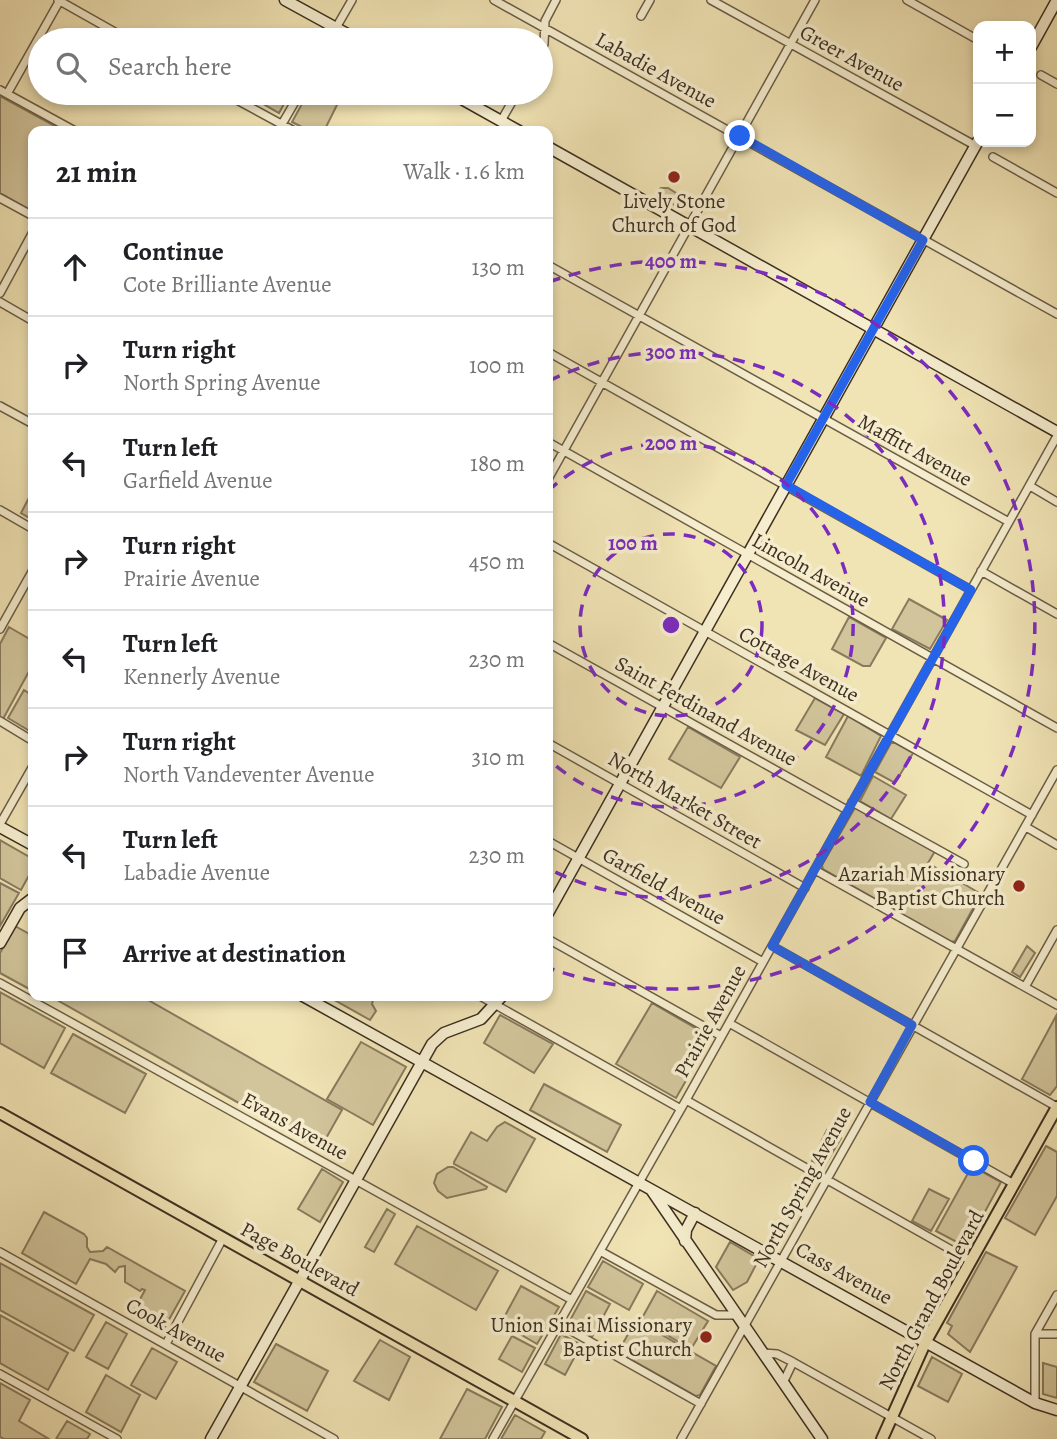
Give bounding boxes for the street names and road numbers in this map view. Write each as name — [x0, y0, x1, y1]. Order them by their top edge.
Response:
street label: Greer Avenue — [795, 18, 909, 98]
street label: Labadie Avenue — [591, 25, 721, 115]
street label: Maffitt Avenue — [853, 407, 977, 493]
street label: Lincoln Avenue — [747, 526, 875, 614]
street label: Cottage Avenue — [734, 619, 864, 709]
street label: Saint Ferdinand Avenue — [610, 649, 802, 773]
street label: North Market Street — [603, 745, 767, 855]
street label: Garfield Avenue — [598, 841, 730, 931]
street label: Prairie Avenue — [667, 960, 753, 1082]
street label: Evans Avenue — [237, 1085, 353, 1167]
street label: North Spring Avenue — [746, 1101, 858, 1273]
street label: North Grand Boulevard — [872, 1204, 991, 1395]
street label: Page Boulevard — [236, 1215, 365, 1303]
street label: Cass Avenue — [791, 1235, 897, 1311]
street label: Cook Avenue — [121, 1291, 231, 1369]

